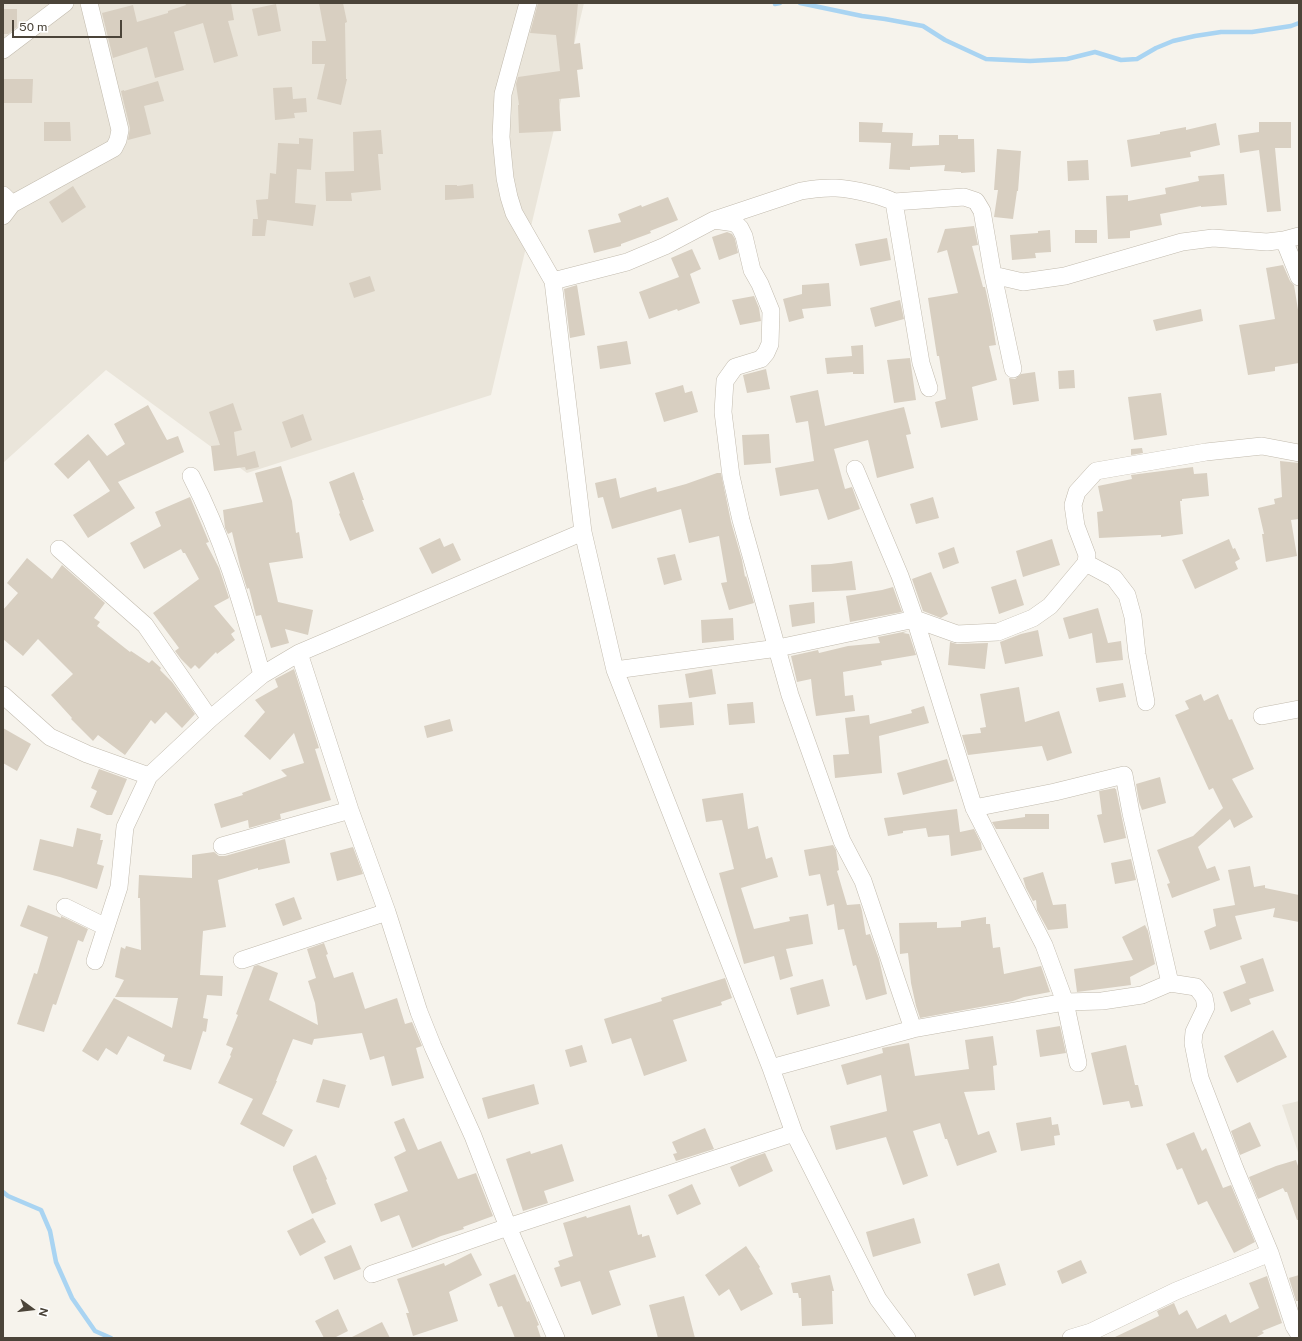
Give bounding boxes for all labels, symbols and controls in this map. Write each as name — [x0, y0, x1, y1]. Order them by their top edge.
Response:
scale bar — [14, 12, 124, 38]
text: 50 m — [19, 20, 47, 34]
north arrow — [12, 1289, 52, 1329]
text: N — [37, 1306, 51, 1318]

